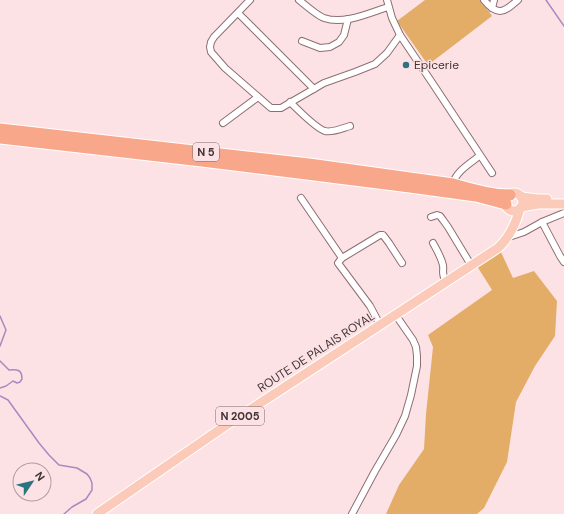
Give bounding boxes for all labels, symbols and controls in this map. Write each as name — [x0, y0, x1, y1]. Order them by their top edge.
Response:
place label: Epicerie — [414, 57, 459, 73]
marker: Epicerie — [401, 60, 411, 70]
road number: N 5 — [193, 143, 219, 161]
street label: ROUTE DE PALAIS ROYAL — [254, 308, 378, 396]
road number: N 2005 — [216, 407, 264, 425]
north arrow — [12, 462, 52, 502]
text: N — [32, 469, 48, 484]

